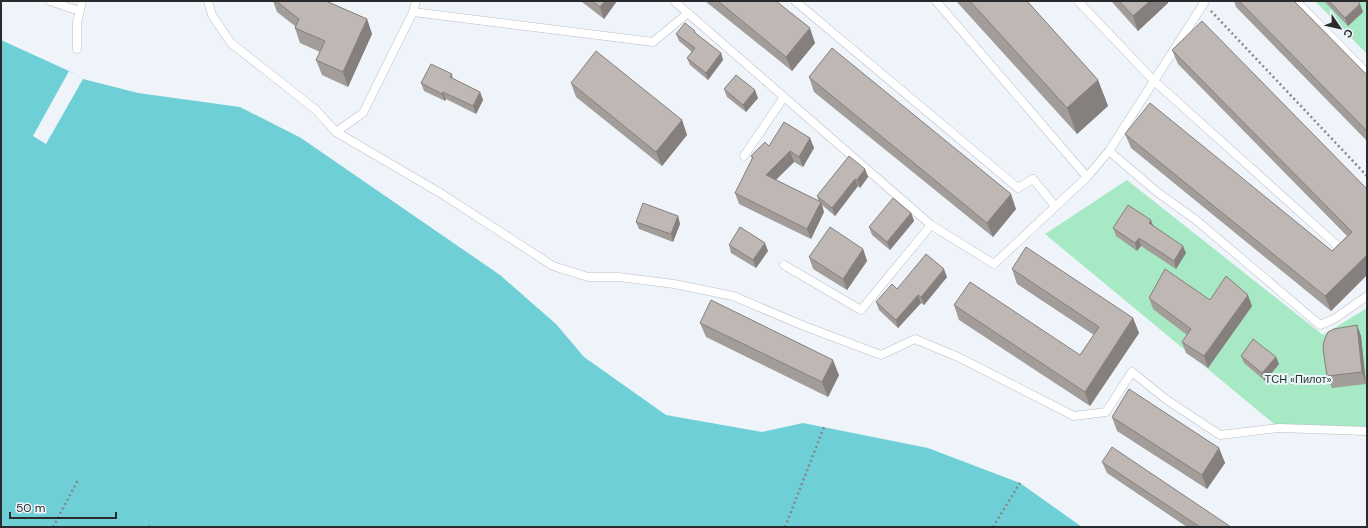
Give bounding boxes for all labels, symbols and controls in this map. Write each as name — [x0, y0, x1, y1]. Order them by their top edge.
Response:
north arrow — [1320, 8, 1360, 48]
text: С — [1340, 26, 1356, 41]
park label: ТСН «Пилот» — [1265, 372, 1332, 386]
scale bar — [10, 494, 116, 520]
text: 50 m — [16, 500, 45, 516]

